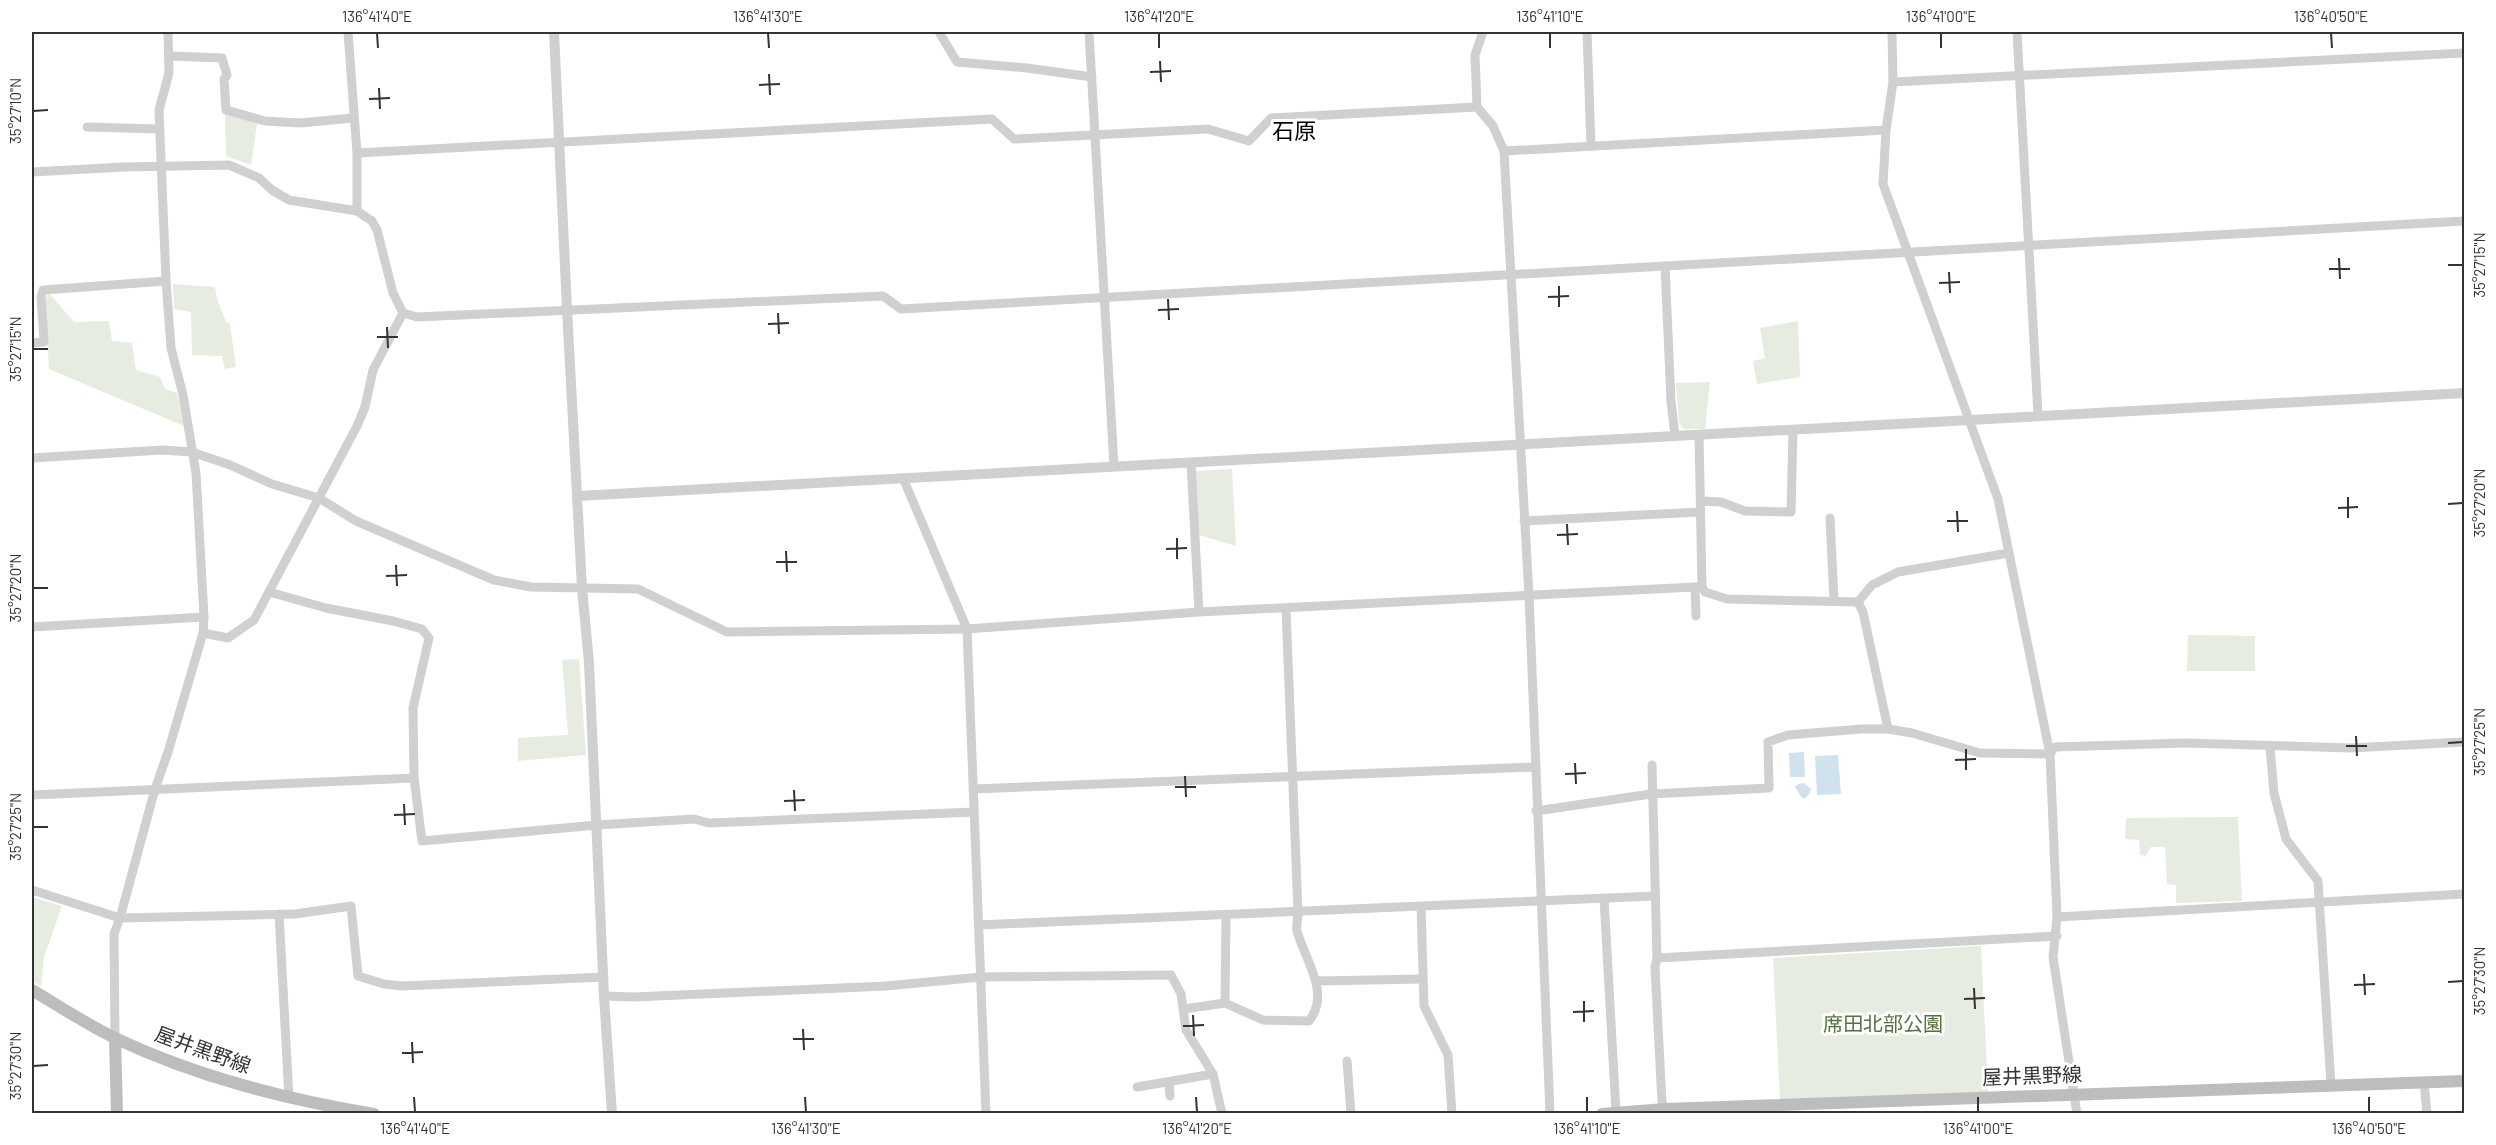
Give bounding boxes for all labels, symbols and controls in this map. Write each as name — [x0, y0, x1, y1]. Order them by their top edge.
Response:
text: 136°41'40"E — [342, 7, 412, 25]
text: 136°41'30"E — [733, 7, 803, 25]
text: 136°41'20"E — [1124, 7, 1194, 25]
text: 136°41'10"E — [1516, 7, 1584, 25]
text: 136°41'00"E — [1906, 7, 1976, 25]
text: 136°40'50"E — [2294, 7, 2368, 25]
text: 35°27'10"N — [6, 78, 24, 144]
district label: 石原 — [1272, 117, 1316, 143]
text: 35°27'15"N — [2470, 232, 2488, 298]
text: 35°27'15"N — [6, 316, 24, 382]
text: 35°27'20"N — [2470, 469, 2488, 537]
text: 35°27'20"N — [6, 554, 24, 622]
text: 35°27'25"N — [2470, 708, 2488, 776]
text: 35°27'25"N — [6, 793, 24, 861]
text: 35°27'30"N — [2470, 947, 2488, 1015]
park label: 席田北部公園 — [1823, 1011, 1943, 1035]
street label: 屋井黒野線 — [152, 1021, 254, 1077]
text: 35°27'30"N — [6, 1032, 24, 1100]
street label: 屋井黒野線 — [1982, 1061, 2082, 1089]
text: 136°41'40"E — [380, 1119, 450, 1137]
text: 136°41'30"E — [771, 1119, 841, 1137]
text: 136°41'20"E — [1162, 1119, 1232, 1137]
text: 136°41'10"E — [1553, 1119, 1621, 1137]
text: 136°41'00"E — [1943, 1119, 2013, 1137]
text: 136°40'50"E — [2332, 1119, 2406, 1137]

